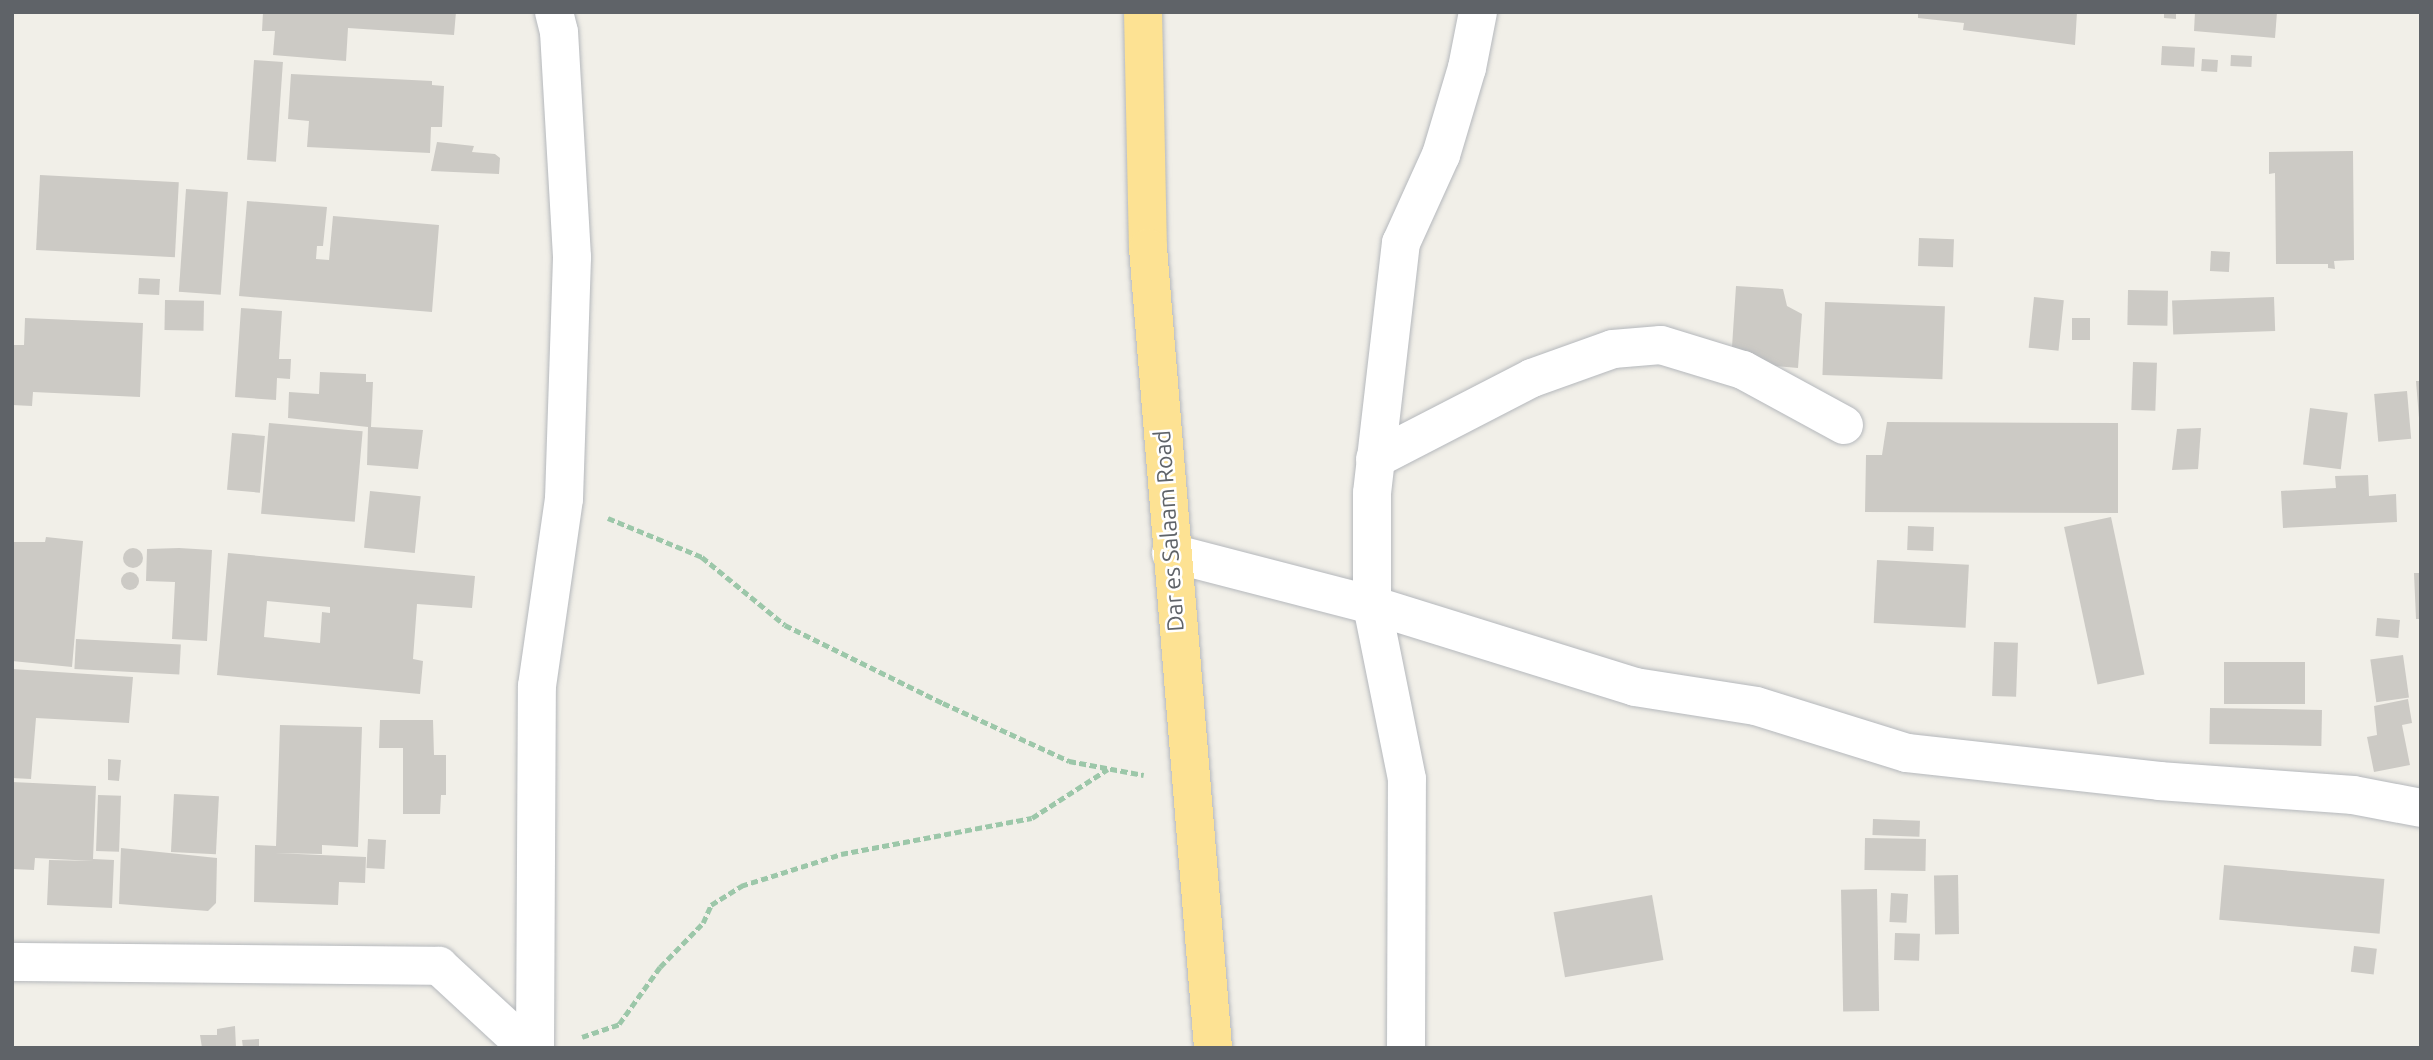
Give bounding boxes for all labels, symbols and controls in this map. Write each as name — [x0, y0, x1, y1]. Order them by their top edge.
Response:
street label: Dar es Salaam Road — [1148, 429, 1190, 633]

